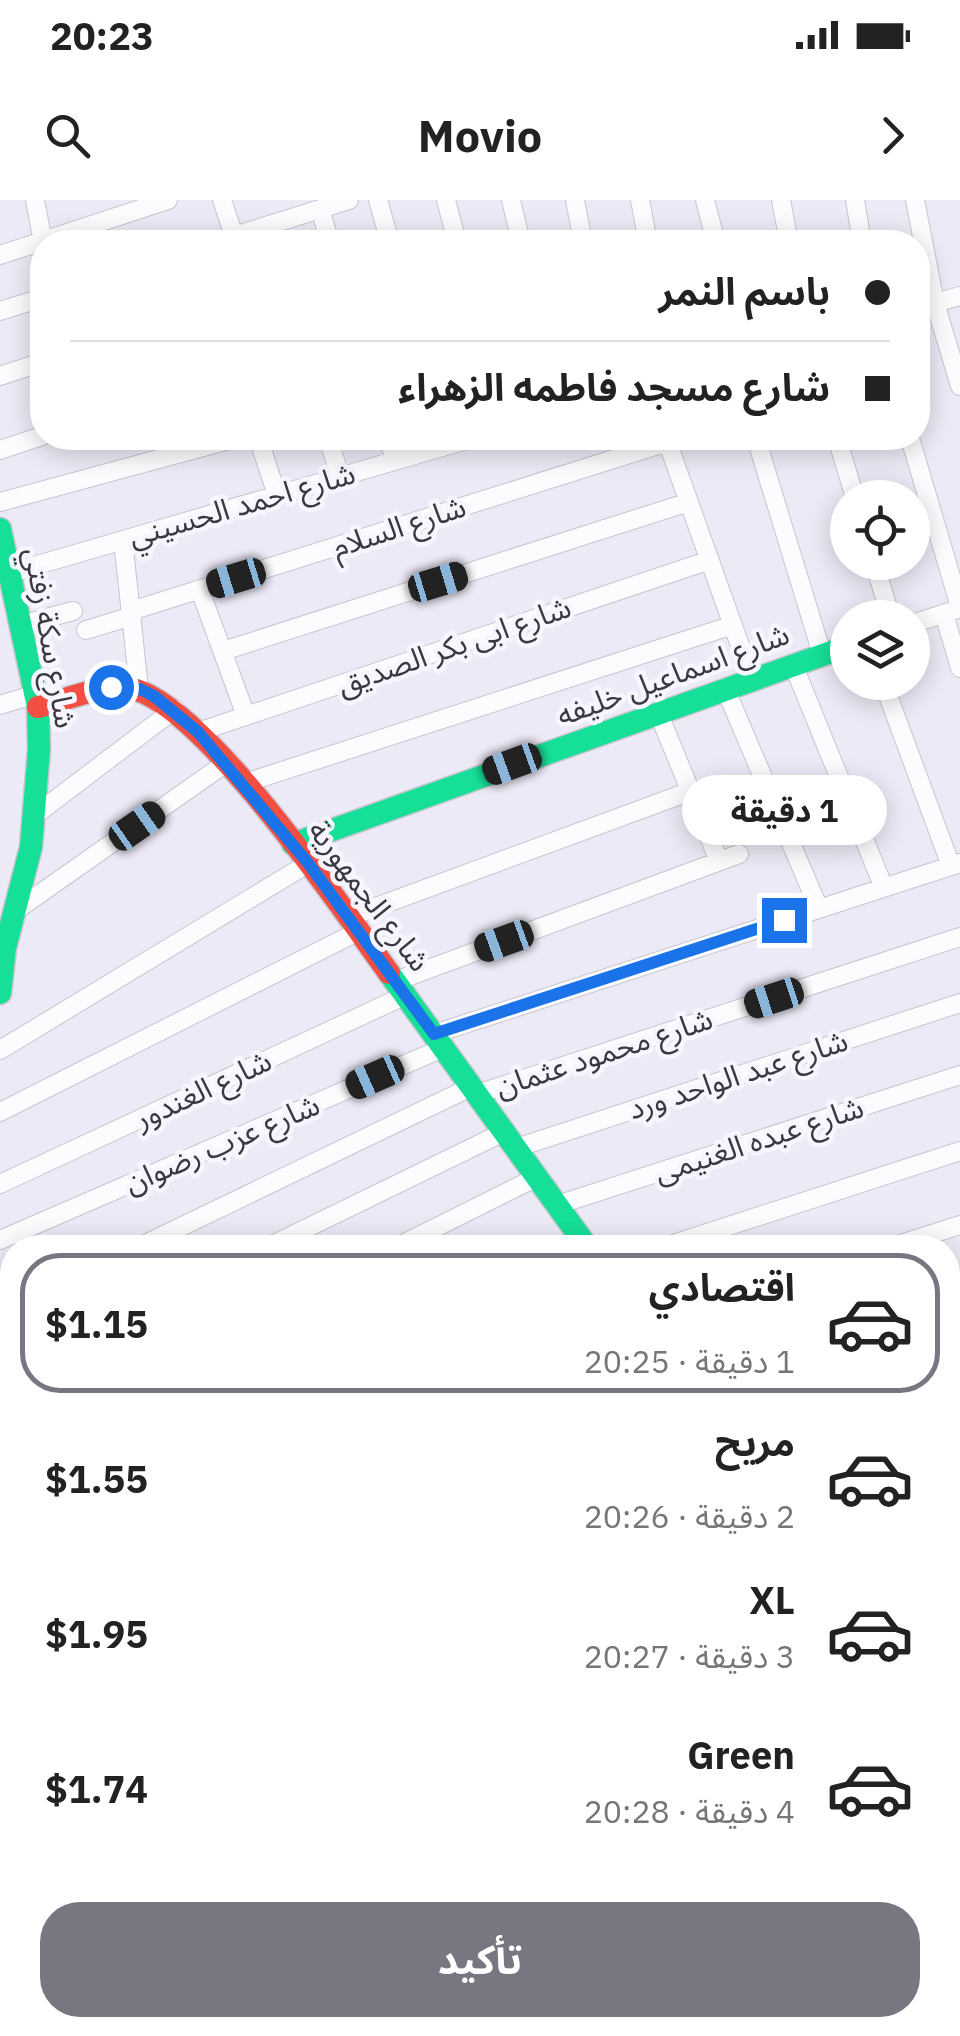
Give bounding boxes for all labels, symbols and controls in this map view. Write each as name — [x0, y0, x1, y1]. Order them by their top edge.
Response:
text: 20:23 — [50, 11, 154, 60]
text: Movio — [418, 106, 542, 164]
icon: search — [40, 108, 95, 163]
icon: forward — [865, 108, 920, 163]
text: باسم النمر — [659, 266, 830, 315]
text: شارع مسجد فاطمه الزهراء — [398, 362, 830, 411]
street label: شارع احمد الحسيني — [124, 453, 361, 559]
map controls — [830, 480, 930, 700]
button: locate — [830, 480, 930, 580]
street label: شارع السلام — [327, 486, 472, 569]
street label: شارع سكة زفتي — [12, 544, 87, 732]
car — [203, 555, 269, 601]
car — [405, 559, 471, 605]
street label: شارع ابى بكر الصديق — [331, 586, 577, 707]
button: layers — [830, 600, 930, 700]
street label: شارع اسماعيل خليفه — [551, 613, 796, 738]
route start — [89, 665, 134, 710]
car — [479, 740, 545, 788]
callout: 1 دقيقة — [682, 775, 886, 845]
text: 1 دقيقة — [731, 789, 838, 831]
car — [104, 797, 170, 855]
street label: شارع الجمهورية — [297, 811, 440, 981]
route end — [762, 898, 807, 943]
car — [471, 917, 537, 965]
car — [741, 974, 807, 1022]
street label: شارع محمود عثمان — [490, 998, 718, 1109]
street label: شارع عبد الواحد ورد — [623, 1020, 854, 1131]
street label: شارع الغندور — [127, 1040, 279, 1141]
car — [341, 1051, 409, 1103]
street label: شارع عزب رضوان — [118, 1084, 327, 1205]
street label: شارع عبده الغنيمى — [649, 1086, 869, 1195]
text: اقتصادي — [649, 1262, 795, 1311]
icon: car — [825, 1278, 915, 1368]
text: $1.15 — [45, 1299, 148, 1348]
text: 1 دقيقة · 20:25 — [584, 1340, 795, 1382]
text: مريح — [715, 1417, 795, 1466]
icon: car — [825, 1433, 915, 1523]
text: $1.55 — [45, 1454, 148, 1503]
text: 2 دقيقة · 20:26 — [584, 1495, 795, 1537]
text: XL — [749, 1575, 795, 1624]
icon: car — [825, 1588, 915, 1678]
text: $1.95 — [45, 1609, 148, 1658]
text: 3 دقيقة · 20:27 — [584, 1635, 795, 1677]
text: Green — [687, 1730, 795, 1779]
icon: car — [825, 1743, 915, 1833]
text: $1.74 — [45, 1764, 148, 1813]
text: 4 دقيقة · 20:28 — [584, 1790, 795, 1832]
button: تأكيد — [40, 1902, 920, 2017]

